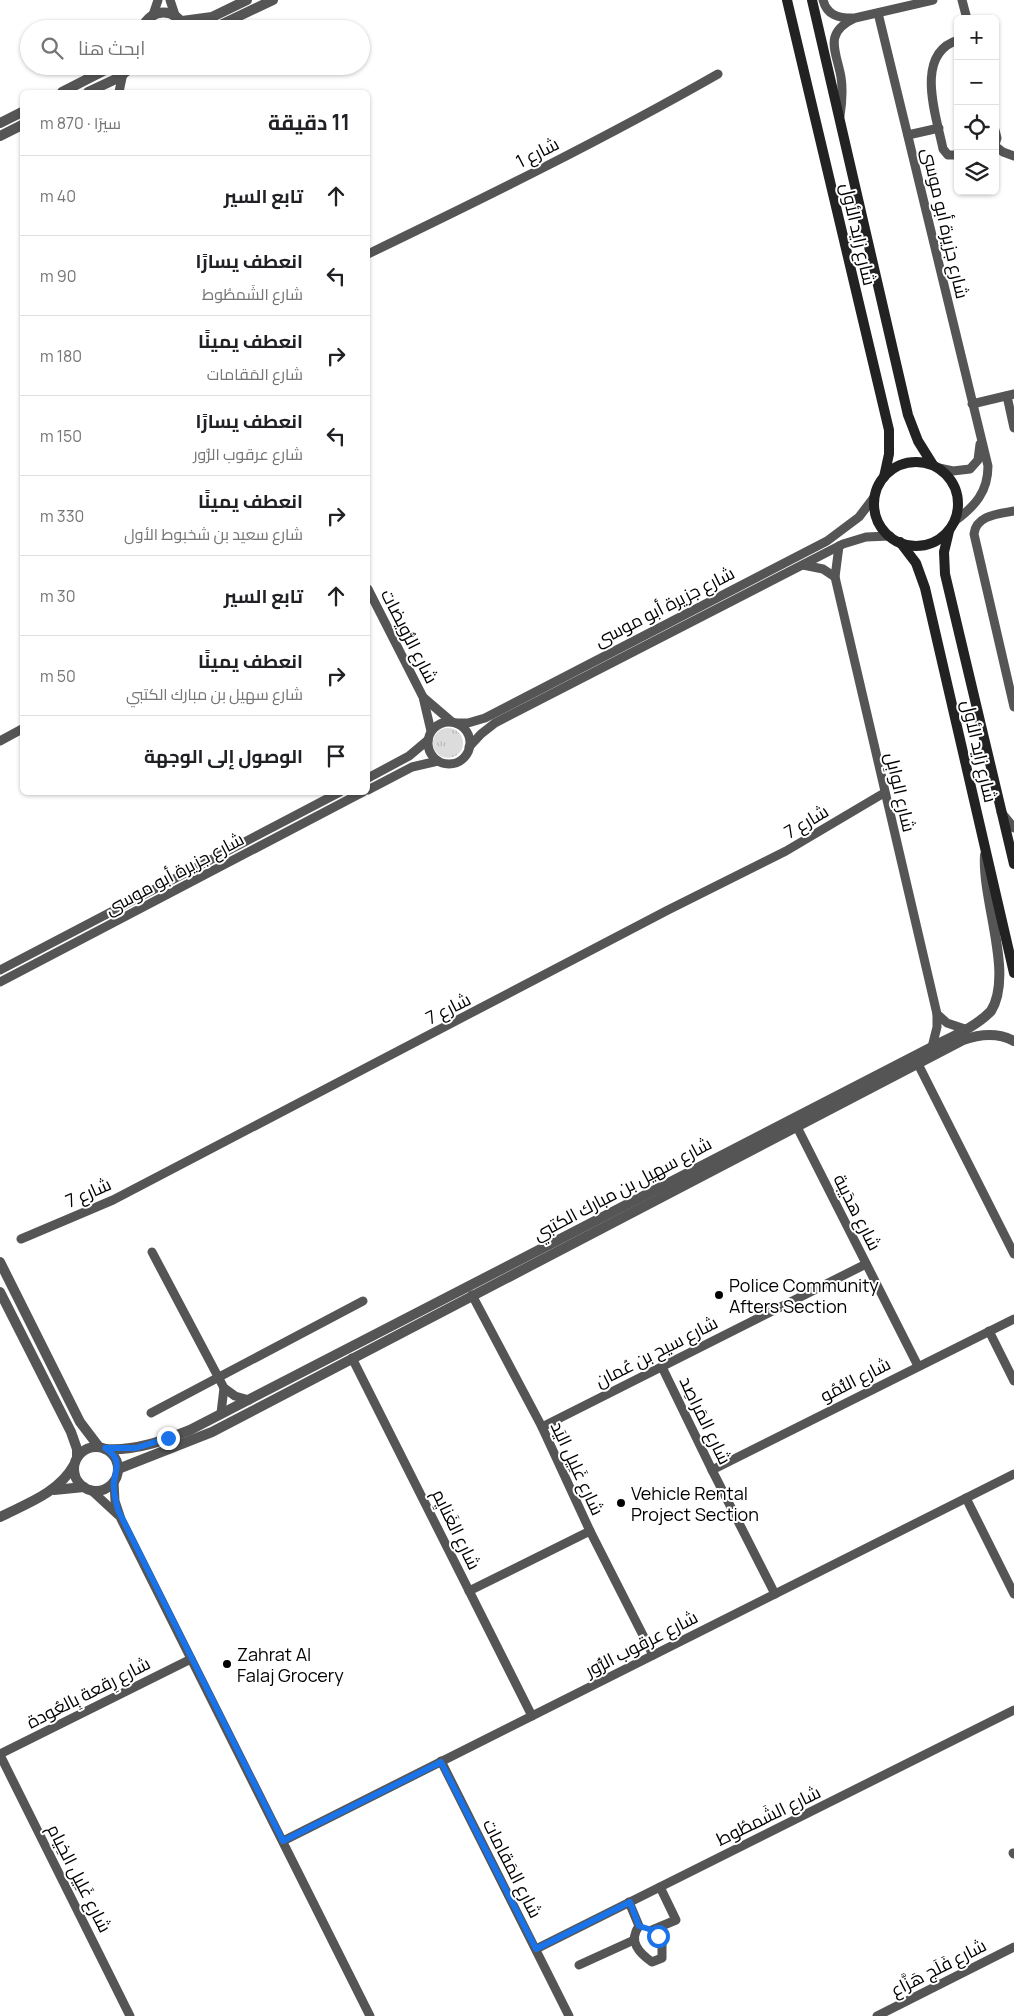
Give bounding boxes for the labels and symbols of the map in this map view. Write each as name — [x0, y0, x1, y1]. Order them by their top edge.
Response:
street label: شارع 1 — [511, 131, 563, 174]
street label: شارع جزيرة أبو موسى — [916, 145, 975, 301]
street label: شارع زايد الأول — [835, 180, 882, 288]
street label: شارع جزيرة أبو موسى — [590, 560, 739, 653]
street label: شارع الرُّويضات — [375, 585, 444, 688]
street label: شارع زايد الأول — [956, 697, 1003, 805]
street label: شارع الوابِل — [879, 750, 922, 834]
street label: شارع 7 — [779, 798, 833, 844]
street label: شارع جزيرة أبو موسى — [100, 826, 248, 921]
street label: شارع 7 — [421, 987, 475, 1030]
street label: شارع سهيل بن مبارك الكتبي — [528, 1131, 717, 1248]
street label: شارع هدَيبة — [828, 1170, 888, 1255]
street label: شارع 7 — [61, 1171, 115, 1214]
place label: Police Community Afters Section — [729, 1273, 879, 1318]
marker: Police Community Afters Section — [713, 1289, 725, 1301]
street label: شارع سيح بن عُمان — [591, 1310, 722, 1393]
street label: شارع النُّمُو — [816, 1351, 895, 1408]
street label: شارع المَراصِد — [673, 1372, 738, 1468]
street label: شارع غَلِيل اليَد — [545, 1417, 610, 1519]
route end — [157, 1427, 180, 1450]
place label: Vehicle Rental Project Section — [631, 1481, 759, 1526]
street label: شارع الغَنايِم — [426, 1485, 487, 1574]
marker: Vehicle Rental Project Section — [615, 1497, 627, 1509]
street label: شارع عرقوب الزُّور — [580, 1604, 702, 1683]
place label: Zahrat Al Falaj Grocery — [237, 1642, 344, 1687]
street label: شارع رِقعة بِالعُودة — [22, 1651, 154, 1734]
marker: Zahrat Al Falaj Grocery — [221, 1658, 233, 1670]
street label: شارع الشَمطُوط — [712, 1779, 825, 1852]
street label: شارع المَقامات — [477, 1814, 548, 1922]
street label: شارع غَلِيل الخِيام — [41, 1820, 118, 1937]
route start — [647, 1925, 670, 1948]
street label: شارع فَلَج هَزَّاع — [886, 1933, 990, 2002]

